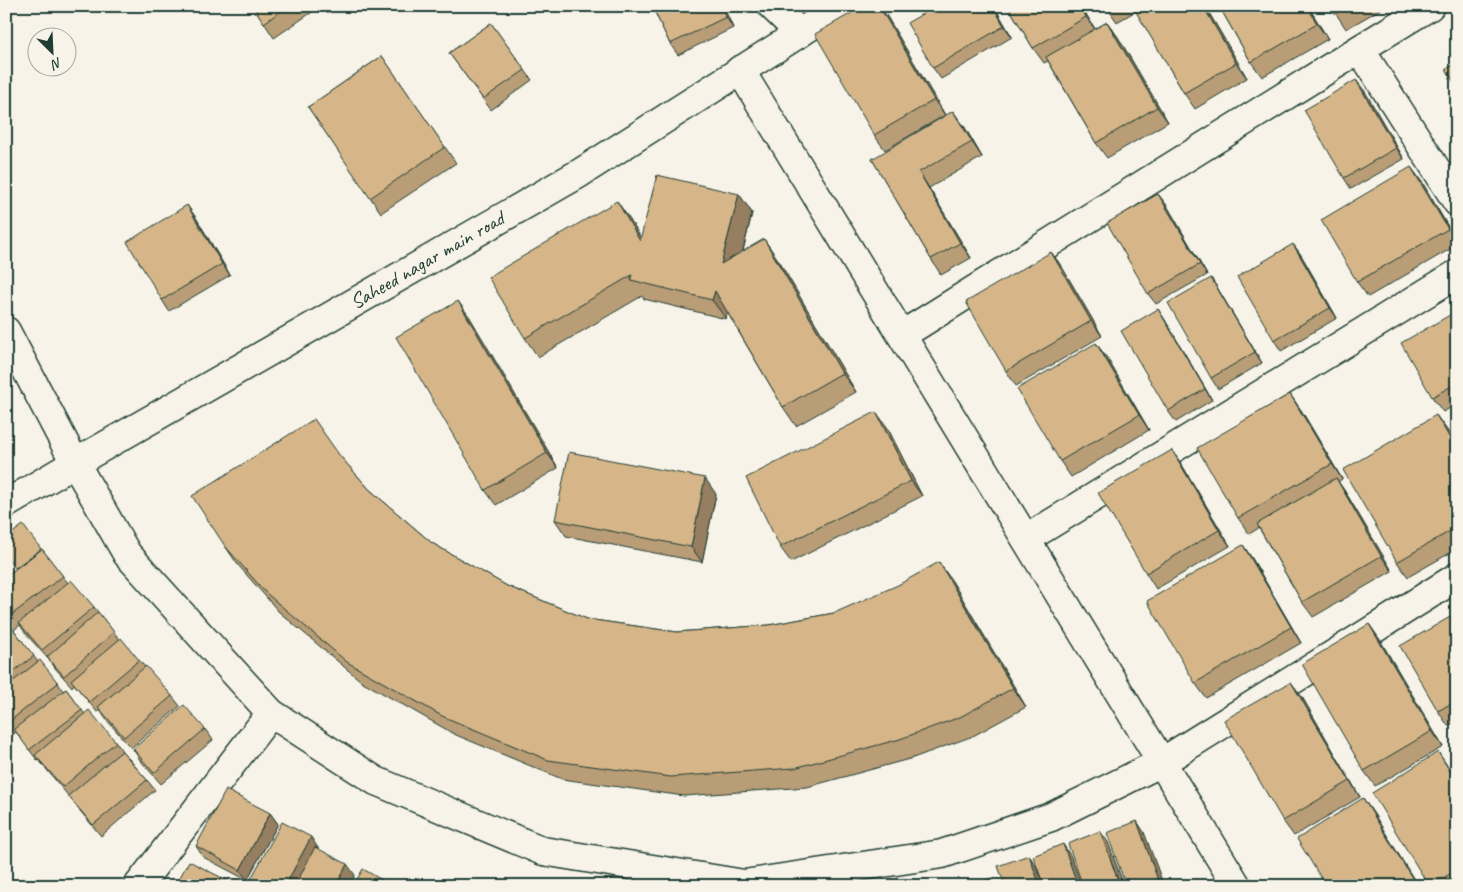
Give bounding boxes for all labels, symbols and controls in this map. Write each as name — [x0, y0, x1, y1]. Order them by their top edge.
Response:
north arrow — [28, 28, 78, 78]
text: N — [48, 54, 65, 74]
street label: Saheed nagar main road — [345, 204, 511, 315]

